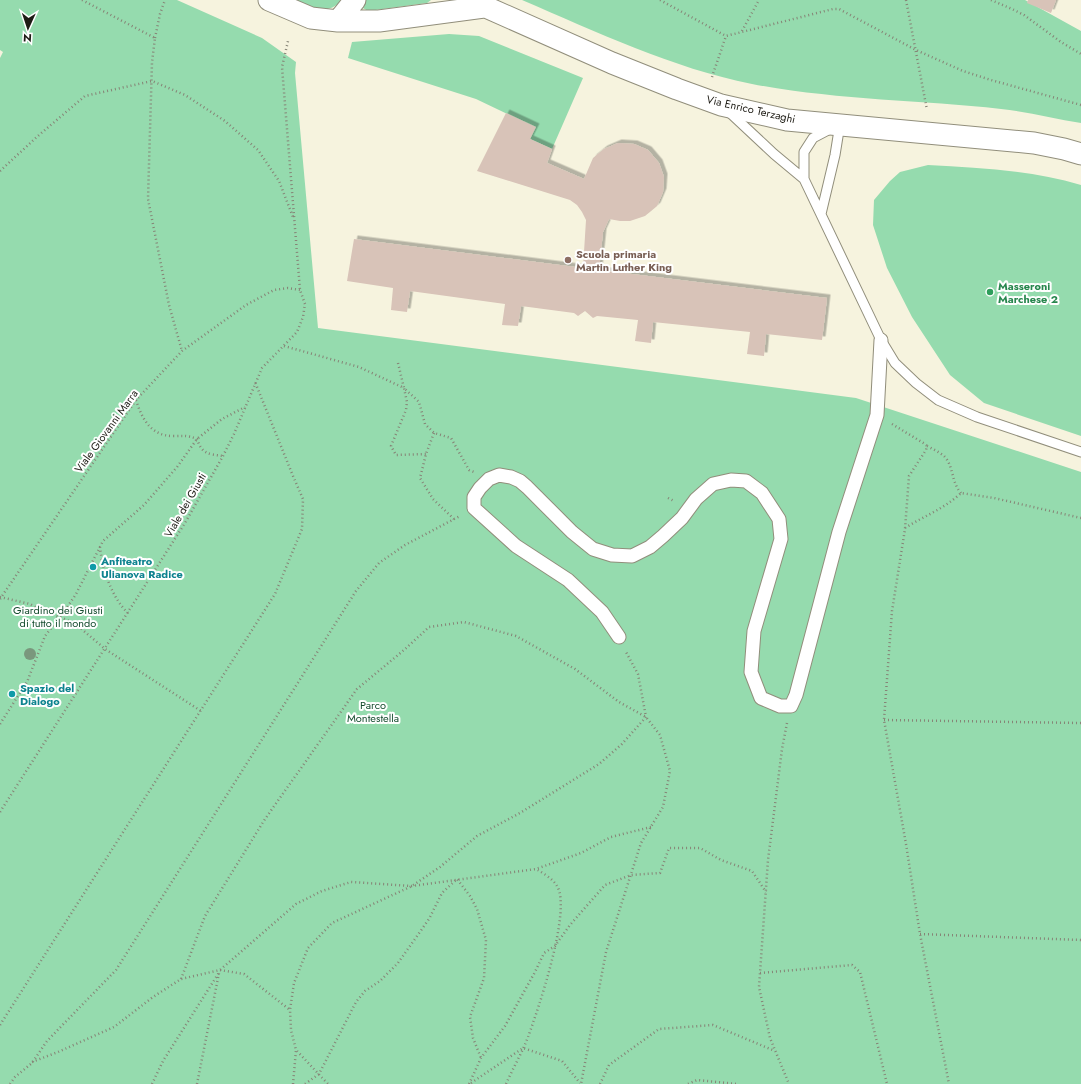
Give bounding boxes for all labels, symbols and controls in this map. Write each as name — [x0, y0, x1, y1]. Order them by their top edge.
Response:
north arrow — [8, 8, 48, 48]
text: N — [23, 30, 32, 46]
street label: Via Enrico Terzaghi — [705, 91, 797, 127]
place label: Scuola primaria Martin Luther King — [576, 246, 672, 275]
marker: Scuola primaria Martin Luther King — [563, 255, 573, 265]
place label: Masseroni Marchese 2 — [998, 278, 1058, 307]
marker: Masseroni Marchese 2 — [985, 287, 995, 297]
street label: Viale Giovanni Marra — [70, 386, 142, 476]
street label: Viale dei Giusti — [160, 470, 210, 540]
place label: Anfiteatro Ulianova Radice — [100, 553, 183, 582]
marker: Anfiteatro Ulianova Radice — [88, 562, 98, 572]
park label: Giardino dei Giusti di tutto il mondo — [13, 602, 103, 631]
place label: Spazio del Dialogo — [20, 680, 74, 709]
marker: Spazio del Dialogo — [7, 689, 17, 699]
park label: Parco Montestella — [347, 697, 399, 726]

